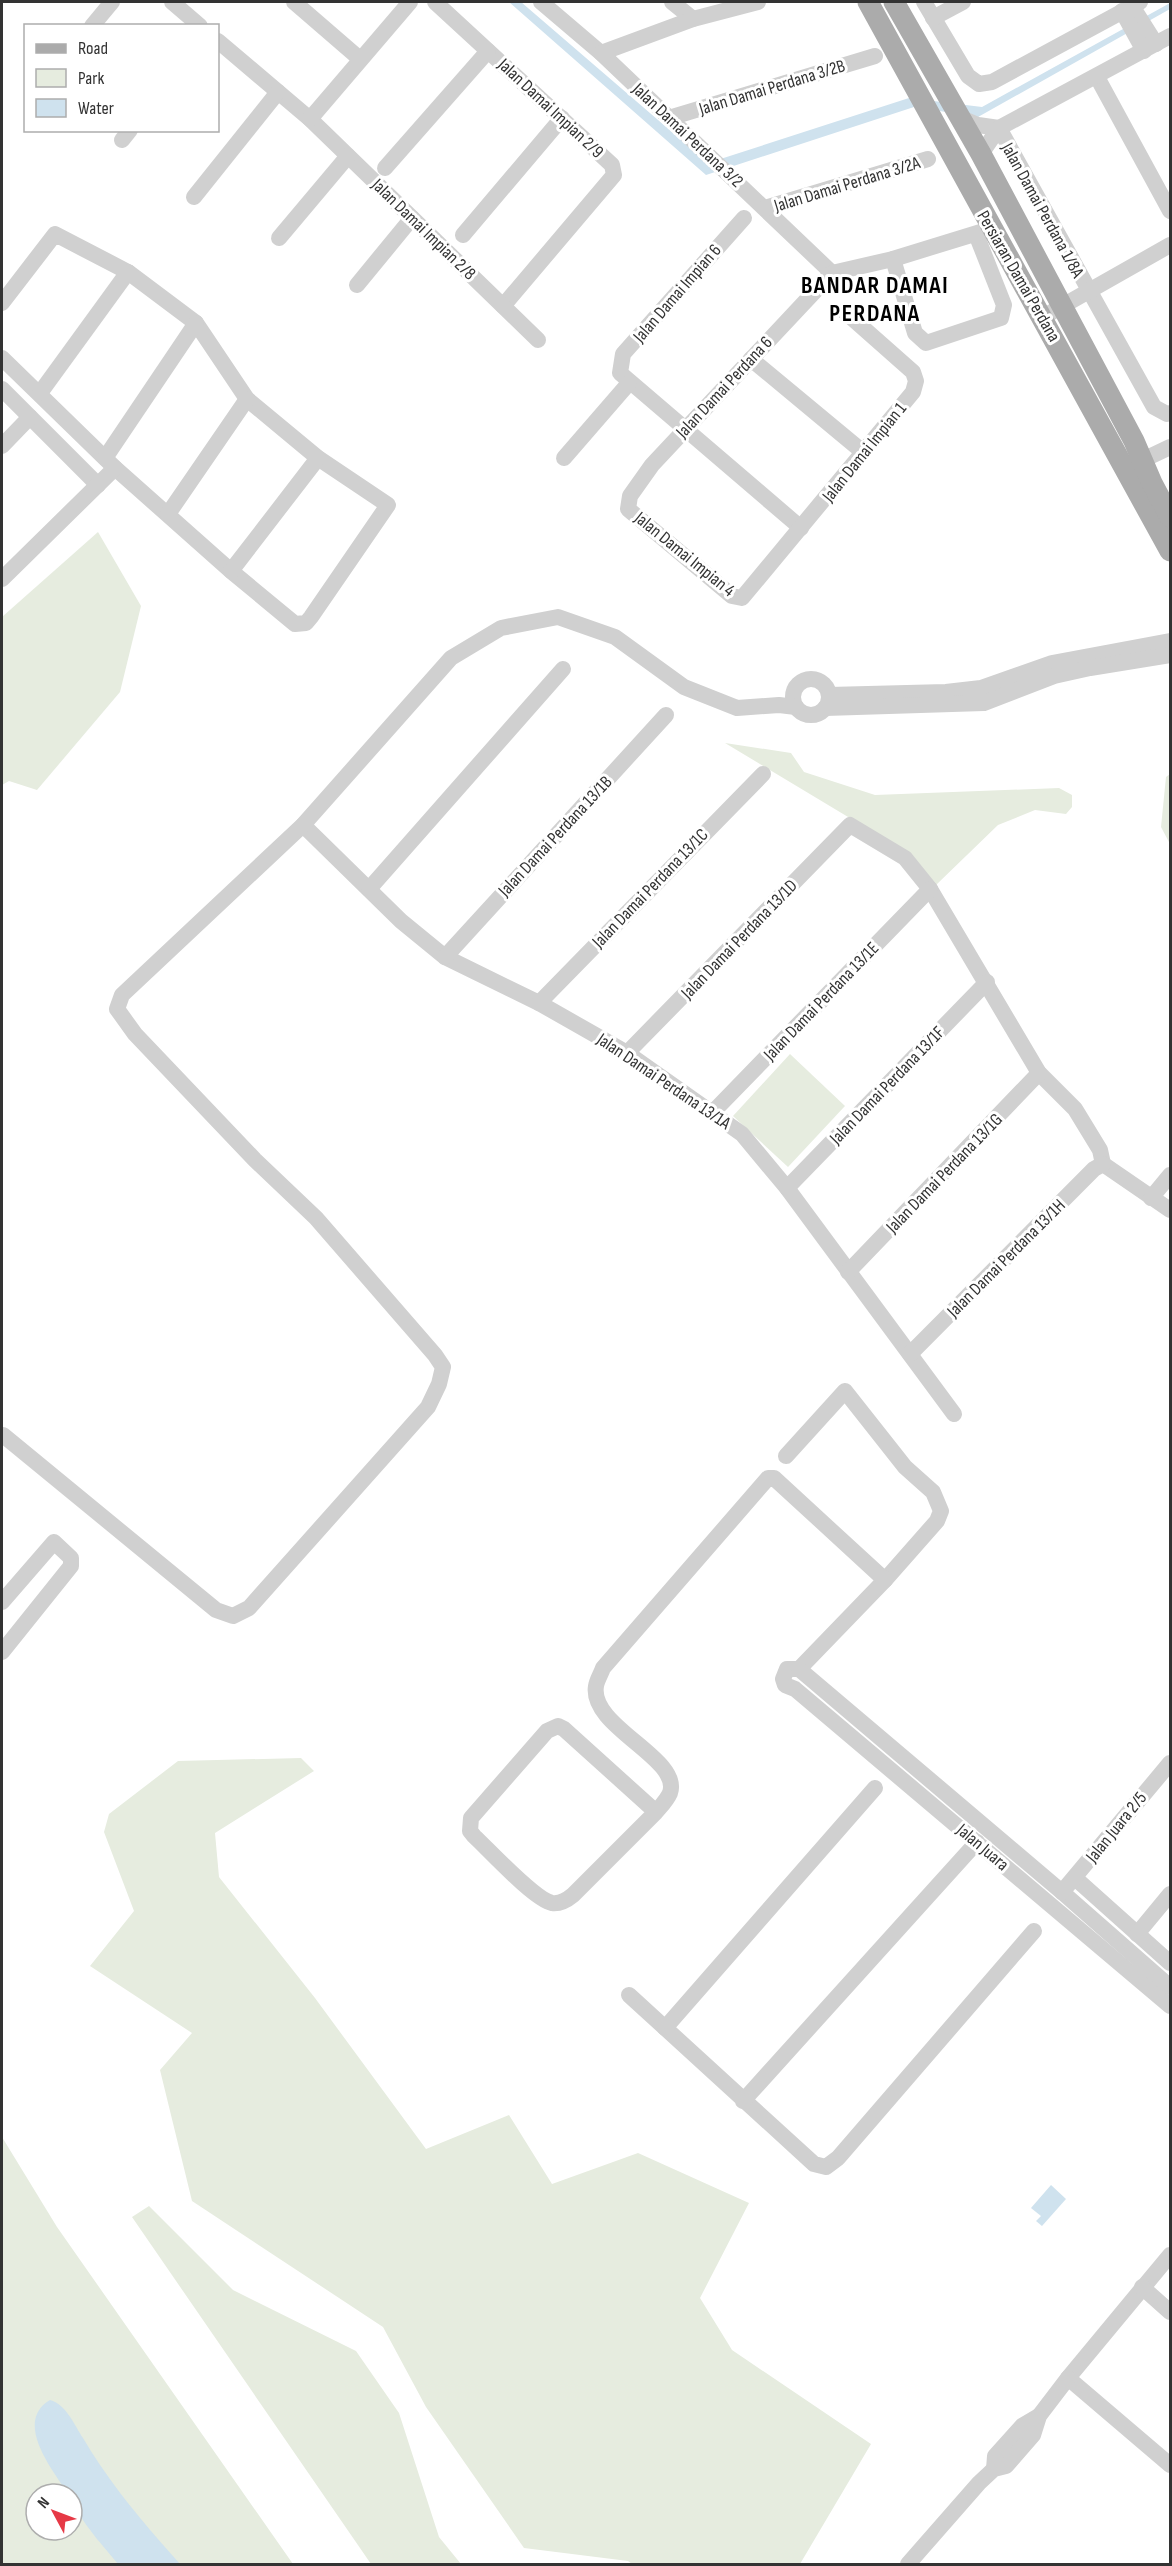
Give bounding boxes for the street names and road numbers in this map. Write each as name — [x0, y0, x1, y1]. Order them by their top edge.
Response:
street label: Jalan Damai Impian 2/9 — [493, 54, 608, 163]
street label: Jalan Damai Perdana 3/2B — [696, 55, 848, 120]
street label: Jalan Damai Perdana 3/2 — [627, 78, 747, 192]
street label: Jalan Damai Perdana 1/8A — [996, 138, 1088, 282]
street label: Jalan Damai Perdana 3/2A — [771, 152, 923, 217]
street label: Jalan Damai Impian 2/8 — [367, 174, 480, 284]
street label: Persiaran Damai Perdana — [972, 207, 1065, 346]
street label: Jalan Damai Impian 6 — [628, 240, 726, 347]
street label: Jalan Damai Perdana 6 — [671, 332, 777, 443]
street label: Jalan Damai Impian 1 — [817, 398, 911, 507]
street label: Jalan Damai Impian 4 — [630, 507, 739, 601]
street label: Jalan Damai Perdana 13/1B — [493, 772, 617, 902]
street label: Jalan Damai Perdana 13/1C — [587, 824, 713, 953]
street label: Jalan Damai Perdana 13/1D — [676, 875, 802, 1004]
street label: Jalan Damai Perdana 13/1E — [759, 938, 883, 1066]
street label: Jalan Damai Perdana 13/1F — [825, 1022, 949, 1149]
street label: Jalan Damai Perdana 13/1A — [592, 1028, 735, 1134]
street label: Jalan Damai Perdana 13/1G — [881, 1109, 1007, 1238]
street label: Jalan Damai Perdana 13/1H — [942, 1195, 1070, 1322]
street label: Jalan Juara 2/5 — [1081, 1788, 1151, 1868]
street label: Jalan Juara — [952, 1819, 1013, 1875]

